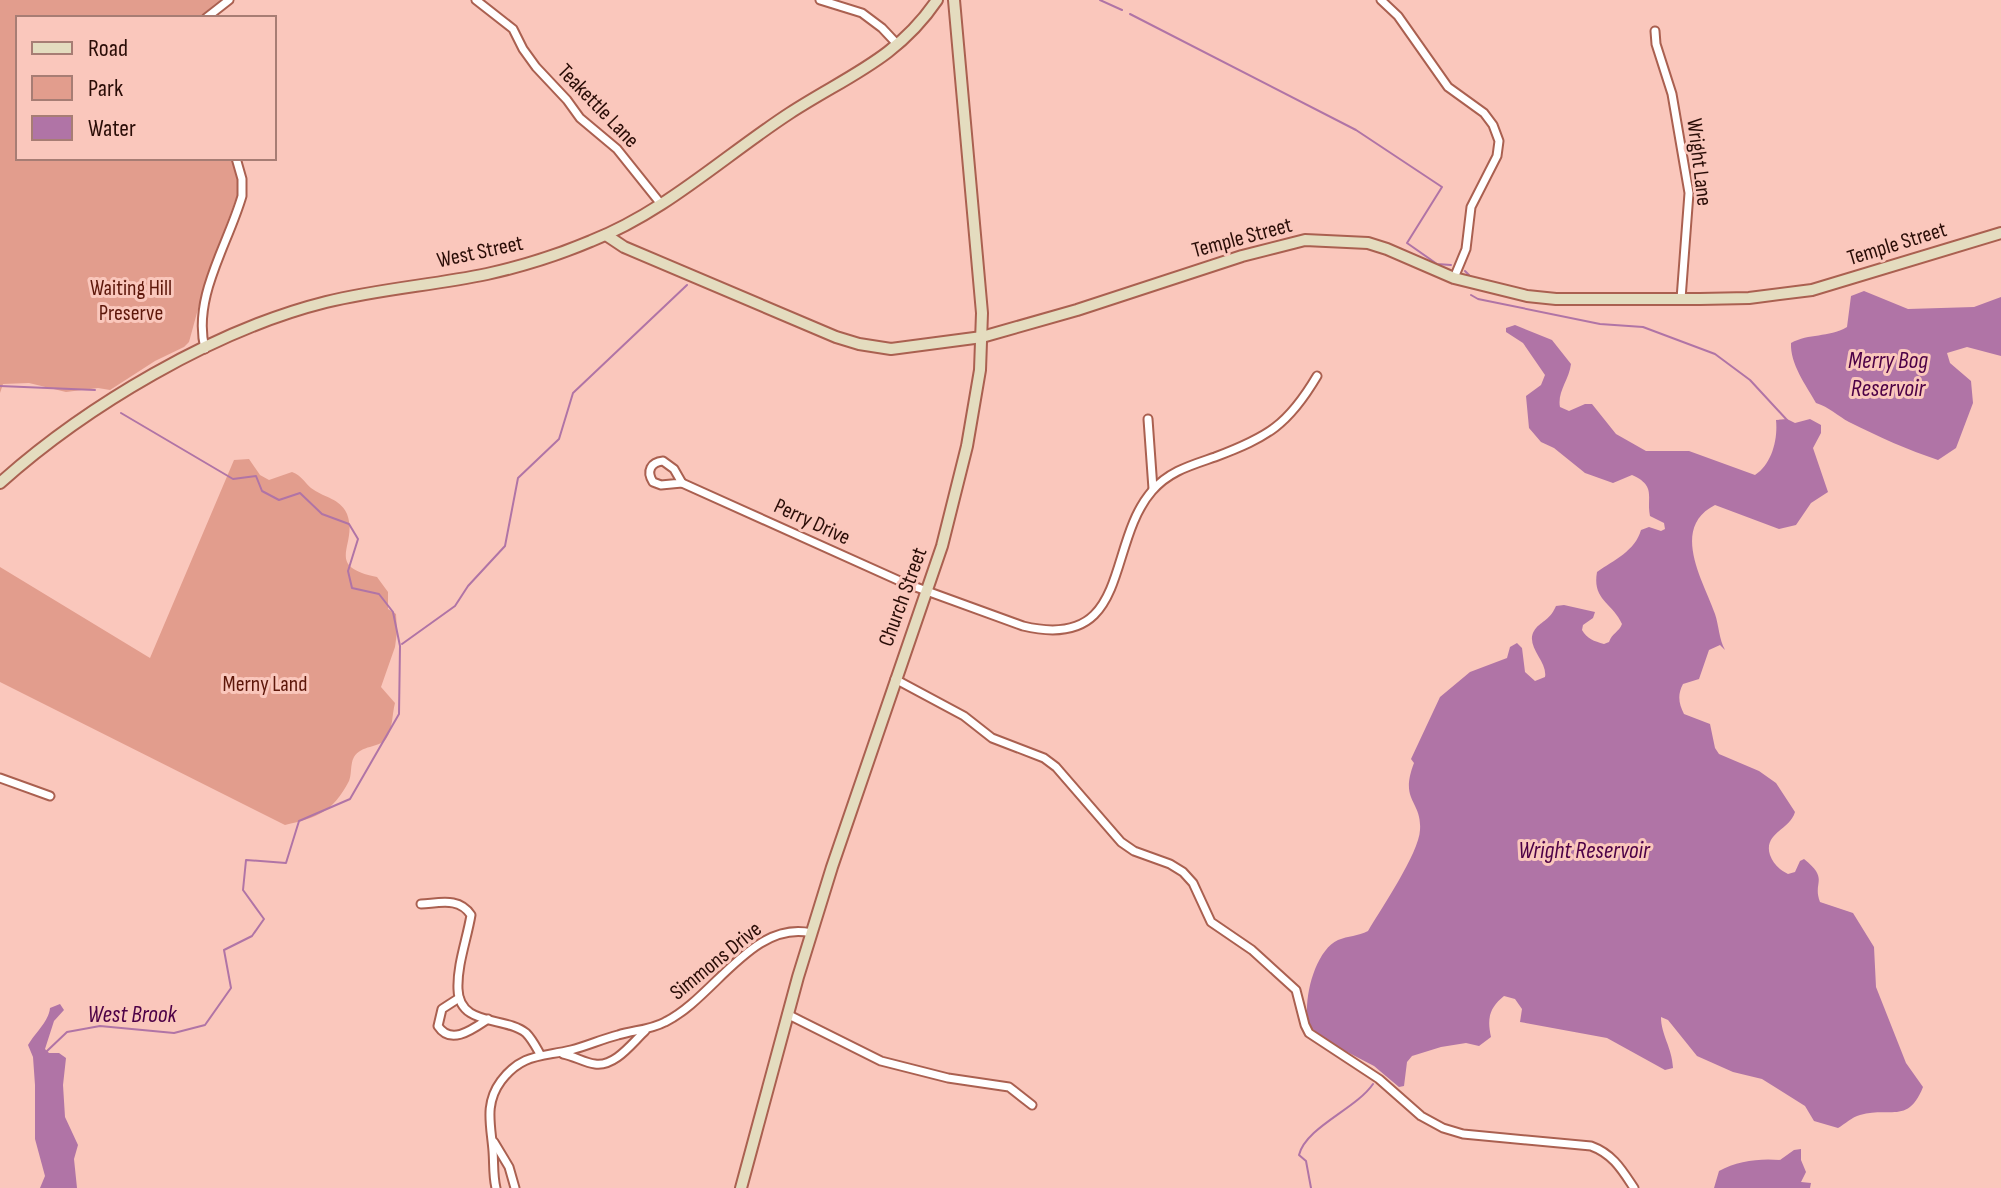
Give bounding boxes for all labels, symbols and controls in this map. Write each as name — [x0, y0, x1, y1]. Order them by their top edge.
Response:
legend — [16, 16, 276, 160]
text: Road — [88, 34, 128, 63]
street label: Teakettle Lane — [551, 58, 645, 154]
text: Park — [88, 74, 123, 103]
text: Water — [88, 114, 136, 143]
street label: Wright Lane — [1680, 117, 1718, 207]
street label: Temple Street — [1189, 212, 1295, 264]
street label: Temple Street — [1844, 216, 1950, 272]
street label: West Street — [434, 230, 526, 274]
park label: Waiting Hill Preserve — [90, 275, 172, 327]
water label: Merry Bog Reservoir — [1848, 346, 1928, 403]
street label: Perry Drive — [769, 493, 855, 551]
street label: Church Street — [873, 544, 933, 650]
park label: Merny Land — [223, 671, 307, 698]
water label: Wright Reservoir — [1518, 836, 1651, 865]
street label: Simmons Drive — [665, 916, 767, 1006]
water label: West Brook — [88, 1000, 178, 1029]

